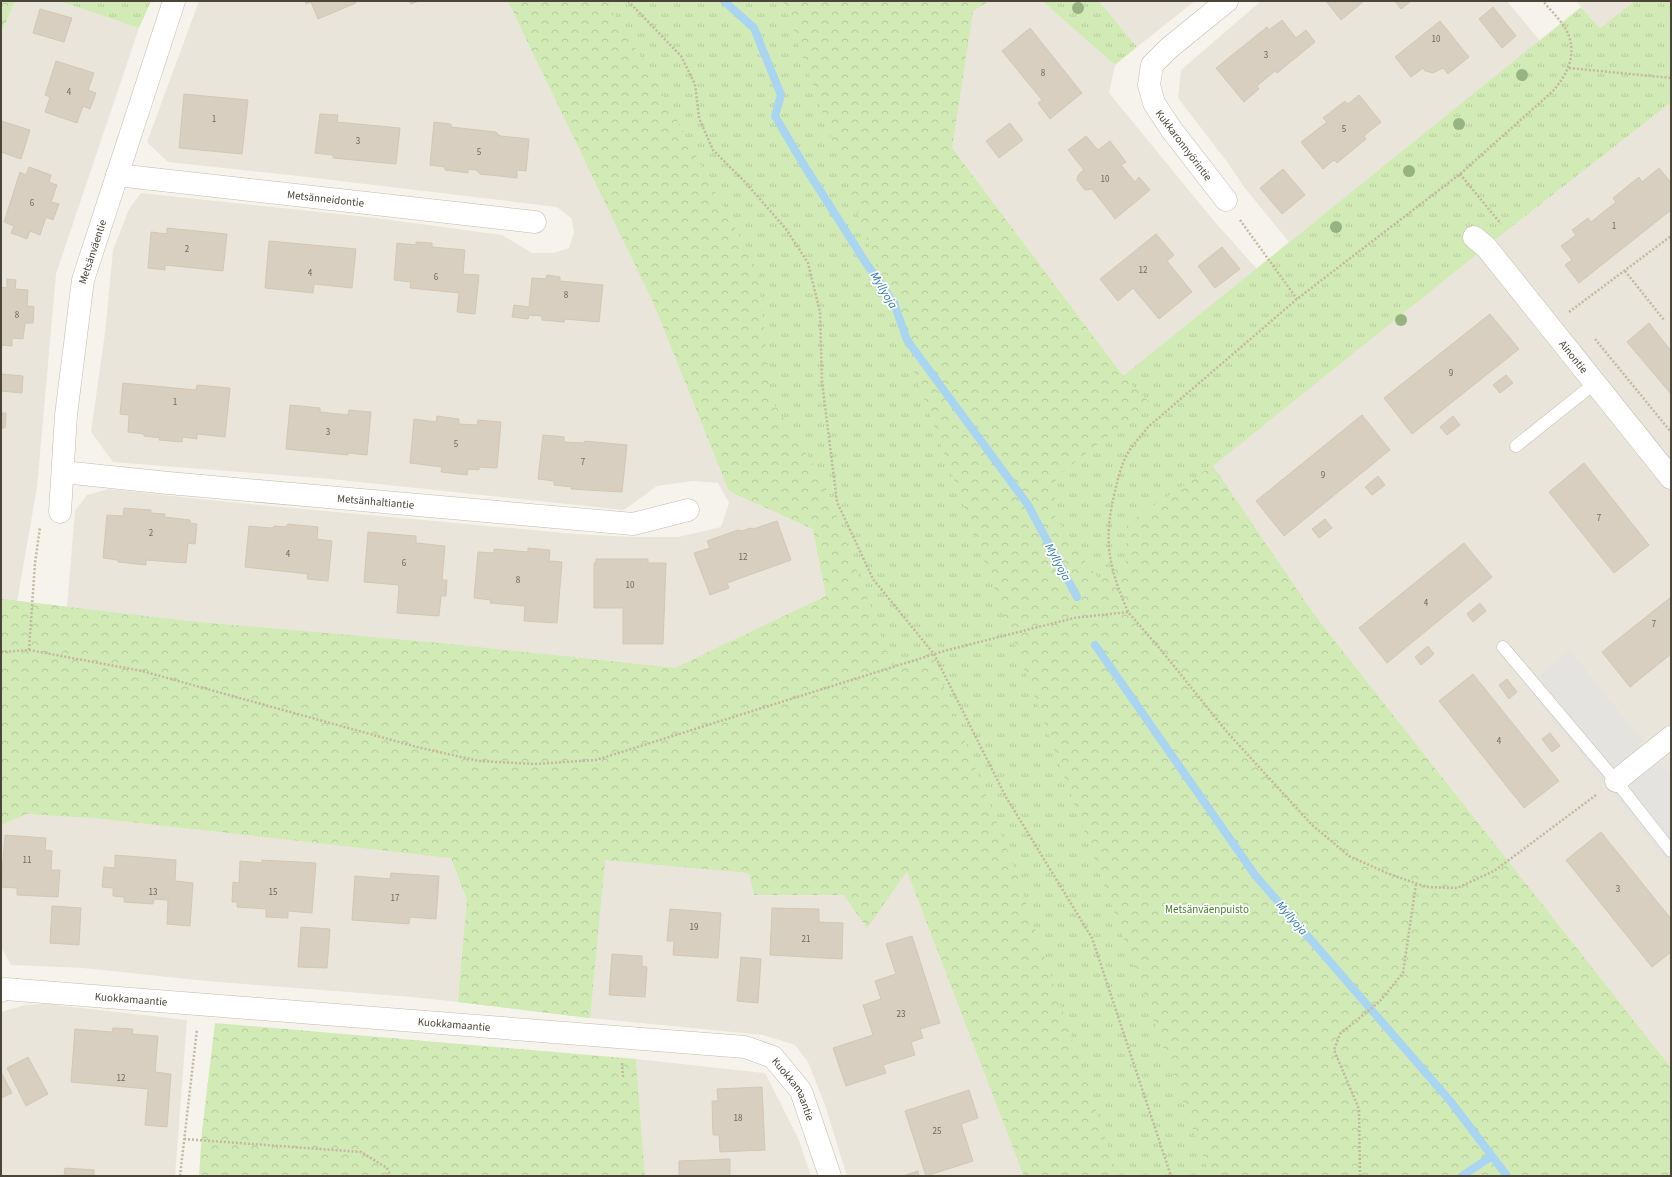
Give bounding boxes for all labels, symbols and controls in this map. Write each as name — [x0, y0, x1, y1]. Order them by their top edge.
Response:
house number: 10 — [1432, 33, 1441, 46]
house number: 3 — [1264, 49, 1269, 62]
house number: 8 — [1041, 67, 1046, 80]
house number: 4 — [67, 86, 72, 99]
street label: Kukkaronnyörintie — [1152, 107, 1216, 184]
house number: 1 — [212, 113, 216, 126]
house number: 5 — [1342, 123, 1347, 136]
house number: 3 — [356, 135, 361, 148]
house number: 5 — [477, 146, 482, 159]
house number: 10 — [1101, 173, 1110, 186]
street label: Metsänneidontie — [286, 187, 365, 211]
house number: 6 — [30, 197, 35, 210]
street label: Metsänväentie — [75, 217, 110, 286]
house number: 1 — [1612, 220, 1616, 233]
house number: 2 — [185, 243, 190, 256]
house number: 12 — [1139, 264, 1148, 277]
house number: 4 — [308, 267, 313, 280]
water label: Myllyoja — [866, 268, 902, 313]
house number: 6 — [434, 271, 439, 284]
house number: 8 — [564, 289, 569, 302]
house number: 8 — [15, 309, 20, 322]
street label: Ainontie — [1555, 337, 1592, 377]
house number: 9 — [1449, 367, 1454, 380]
house number: 1 — [173, 396, 177, 409]
house number: 3 — [326, 426, 331, 439]
house number: 5 — [454, 438, 459, 451]
house number: 7 — [581, 456, 586, 469]
house number: 9 — [1321, 469, 1326, 482]
street label: Metsänhaltiantie — [336, 491, 415, 513]
house number: 7 — [1597, 512, 1602, 525]
house number: 2 — [149, 527, 154, 540]
water label: Myllyoja — [1041, 540, 1075, 585]
house number: 4 — [286, 548, 291, 561]
house number: 12 — [739, 551, 748, 564]
house number: 6 — [402, 557, 407, 570]
house number: 8 — [516, 574, 521, 587]
house number: 10 — [626, 579, 635, 592]
house number: 4 — [1424, 597, 1429, 610]
house number: 7 — [1652, 618, 1657, 631]
house number: 4 — [1497, 735, 1502, 748]
house number: 11 — [23, 854, 31, 867]
house number: 3 — [1616, 883, 1621, 896]
house number: 13 — [149, 886, 158, 899]
house number: 15 — [269, 886, 278, 899]
house number: 17 — [391, 892, 400, 905]
water label: Myllyoja — [1272, 897, 1312, 940]
park label: Metsänväenpuisto — [1165, 902, 1249, 917]
house number: 19 — [690, 921, 699, 934]
house number: 21 — [802, 933, 810, 946]
street label: Kuokkamaantie — [94, 989, 168, 1010]
house number: 23 — [897, 1008, 906, 1021]
street label: Kuokkamaantie — [417, 1014, 491, 1035]
street label: Kuokkamaantie — [768, 1054, 818, 1123]
house number: 12 — [117, 1072, 126, 1085]
house number: 18 — [734, 1112, 743, 1125]
house number: 25 — [933, 1125, 942, 1138]

